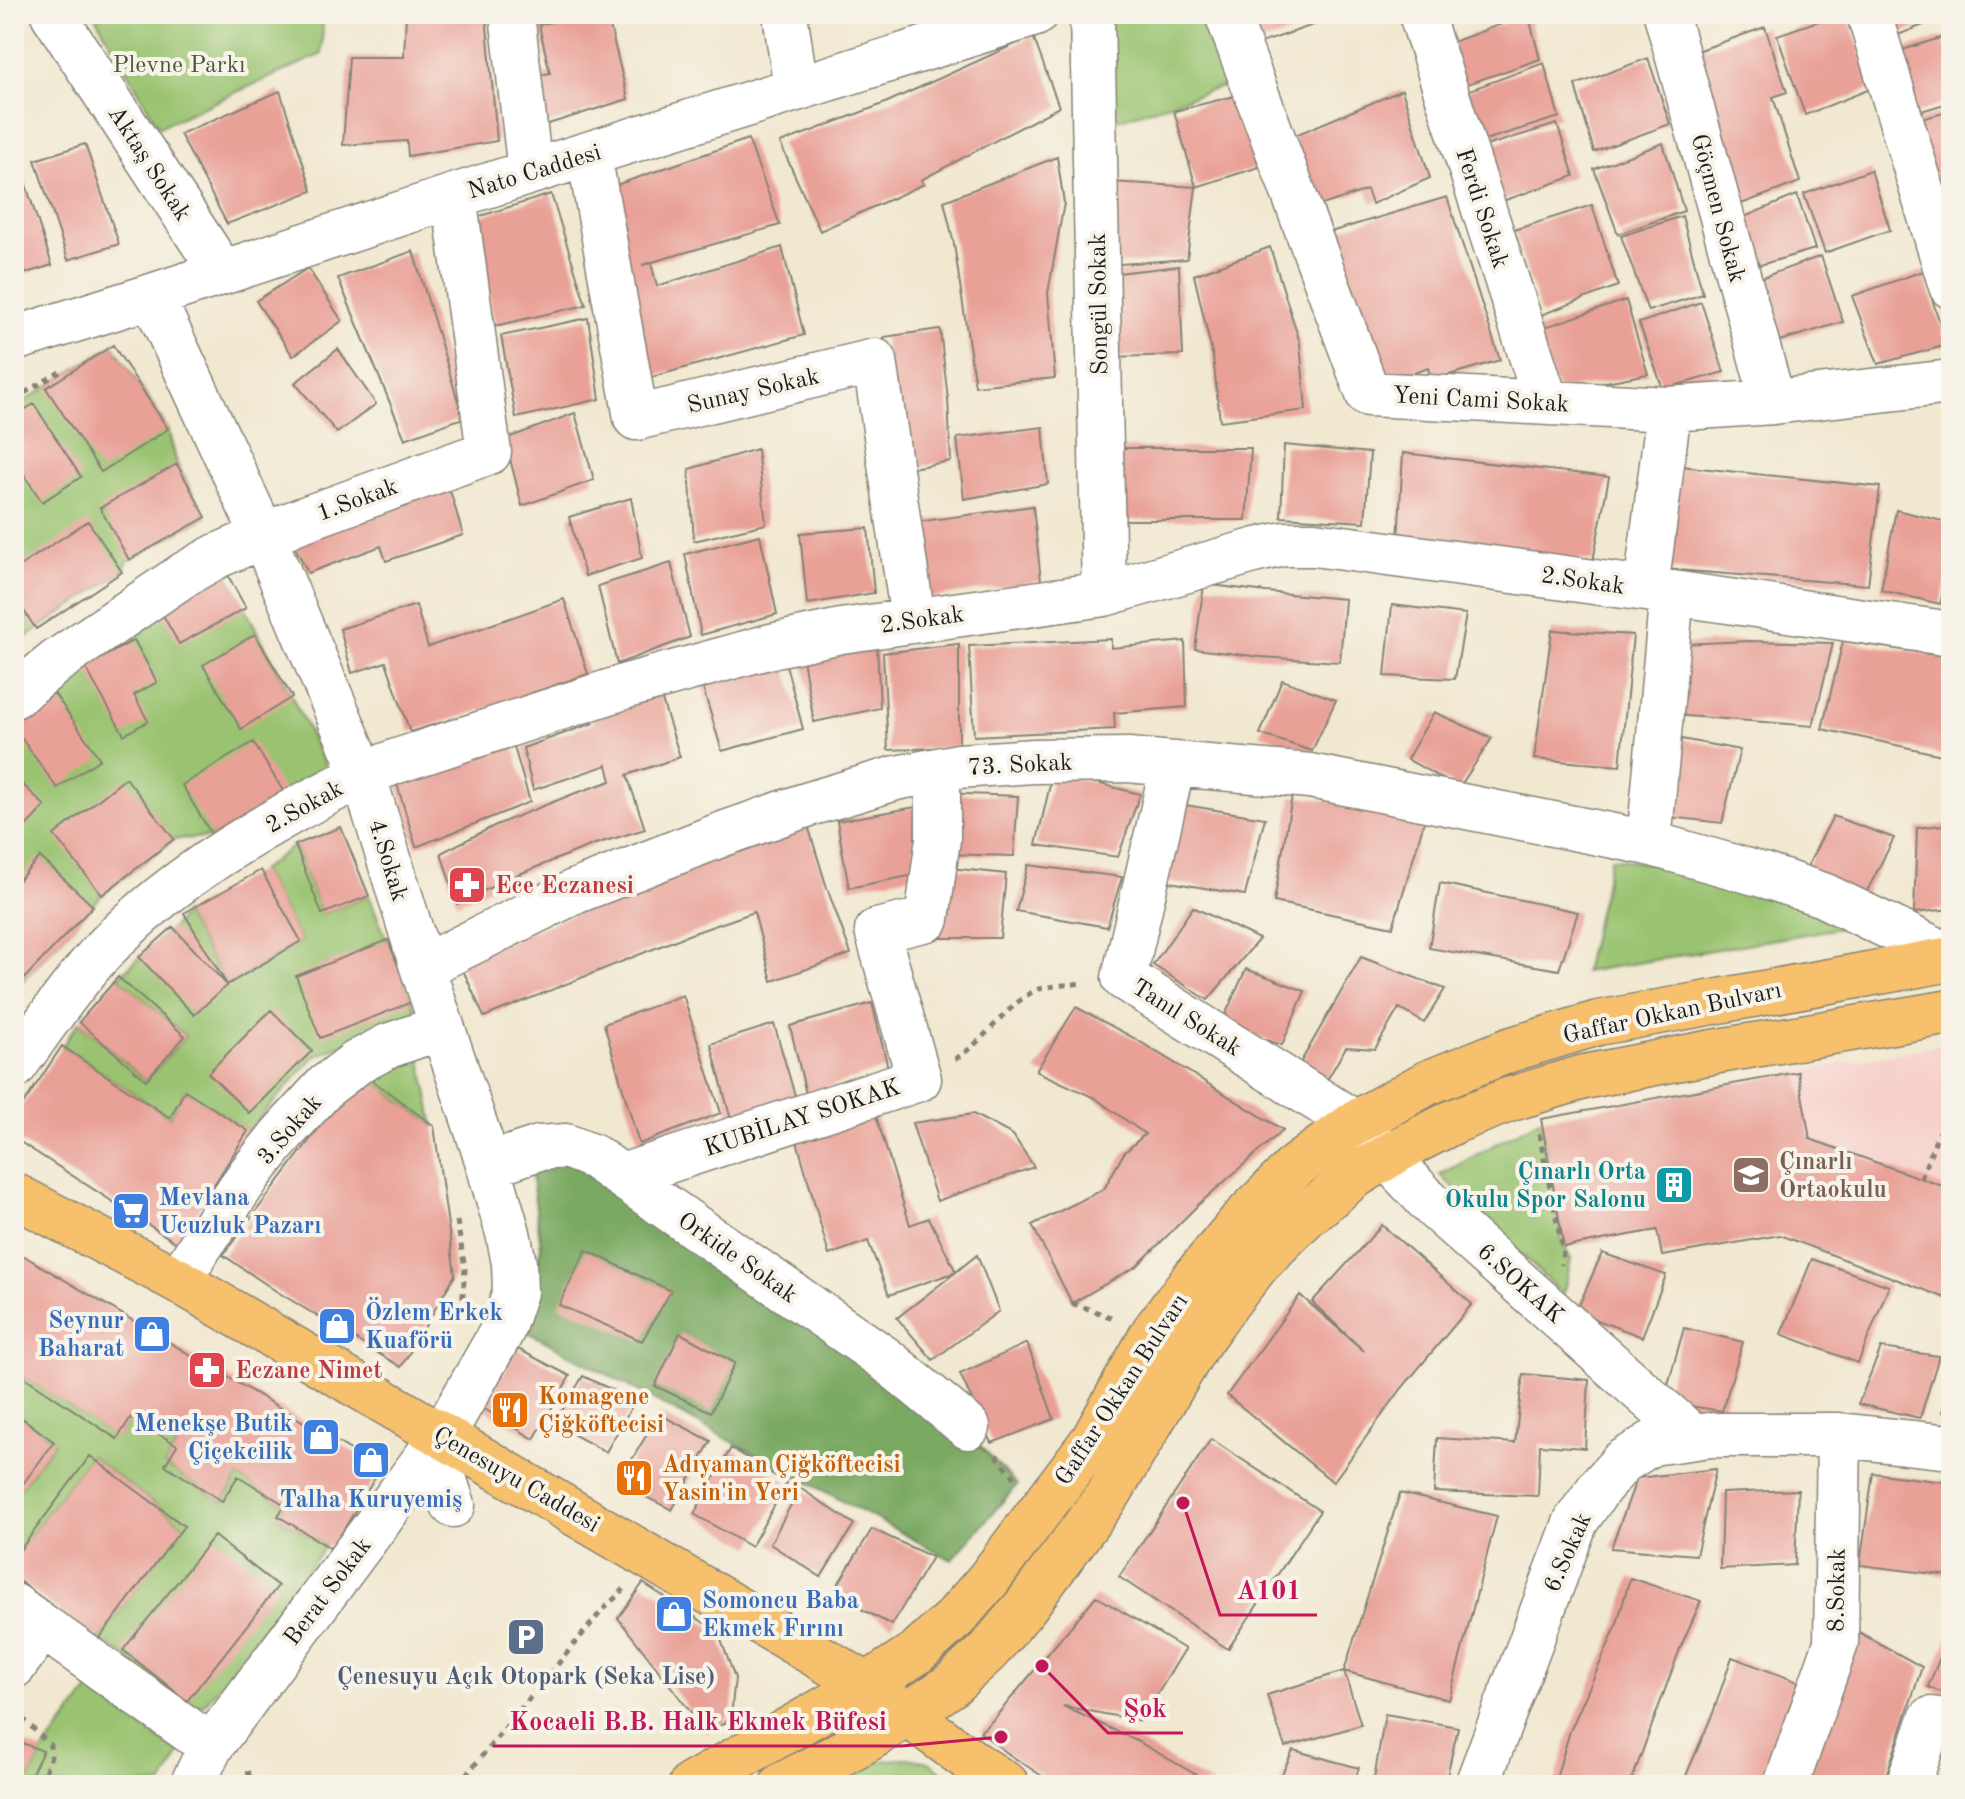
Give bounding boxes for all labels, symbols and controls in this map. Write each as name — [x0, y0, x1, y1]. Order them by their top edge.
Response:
park label: Plevne Parkı — [112, 54, 246, 78]
street label: Aktaş Sokak — [102, 102, 194, 226]
street label: Göçmen Sokak — [1686, 132, 1748, 286]
street label: Nato Caddesi — [465, 141, 604, 205]
street label: Ferdi Sokak — [1450, 146, 1512, 272]
street label: Songül Sokak — [1087, 233, 1113, 375]
street label: Sunay Sokak — [685, 365, 822, 419]
street label: Yeni Cami Sokak — [1392, 384, 1570, 418]
street label: 1.Sokak — [314, 475, 401, 527]
street label: 2.Sokak — [1539, 564, 1626, 600]
street label: 2.Sokak — [879, 603, 966, 639]
street label: 73. Sokak — [967, 751, 1073, 781]
street label: 2.Sokak — [262, 777, 348, 839]
street label: 4.Sokak — [363, 817, 411, 904]
pharmacy icon: Ece Eczanesi — [446, 864, 488, 906]
place label: Ece Eczanesi — [495, 875, 634, 899]
street label: Tanıl Sokak — [1127, 976, 1245, 1062]
street label: Gaffar Okkan Bulvarı — [1561, 979, 1784, 1049]
street label: KUBİLAY SOKAK — [701, 1073, 904, 1162]
street label: 3.Sokak — [254, 1091, 327, 1170]
place label: Çınarlı Ortaokulu — [1779, 1151, 1887, 1203]
school or university icon: Çınarlı Ortaokulu — [1730, 1154, 1772, 1196]
place label: Çınarlı Orta Okulu Spor Salonu — [1445, 1161, 1646, 1213]
building icon: Çınarlı Orta Okulu Spor Salonu — [1653, 1164, 1695, 1206]
place label: Mevlana Ucuzluk Pazarı — [159, 1187, 321, 1239]
supermarket icon: Mevlana Ucuzluk Pazarı — [110, 1190, 152, 1232]
street label: Orkide Sokak — [673, 1209, 801, 1308]
street label: 6.SOKAK — [1472, 1240, 1567, 1329]
street label: Gaffar Okkan Bulvarı — [1052, 1290, 1193, 1490]
place label: Özlem Erkek Kuaförü — [365, 1297, 503, 1354]
shop icon: Özlem Erkek Kuaförü — [316, 1305, 358, 1347]
place label: Seynur Baharat — [38, 1310, 124, 1362]
shop icon: Seynur Baharat — [131, 1313, 173, 1355]
pharmacy icon: Eczane Nimet — [186, 1349, 228, 1391]
place label: Eczane Nimet — [235, 1360, 382, 1384]
place label: Komagene Çiğköftecisi — [538, 1386, 664, 1438]
restaurant icon: Komagene Çiğköftecisi — [489, 1389, 531, 1431]
place label: Menekşe Butik Çiçekcilik — [134, 1413, 293, 1465]
shop icon: Menekşe Butik Çiçekcilik — [300, 1416, 342, 1458]
street label: Çenesuyu Caddesi — [429, 1423, 603, 1538]
shop icon: Talha Kuruyemiş — [350, 1439, 392, 1481]
place label: Adıyaman Çiğköftecisi Yasin'in Yeri — [662, 1454, 901, 1506]
restaurant icon: Adıyaman Çiğköftecisi Yasin'in Yeri — [613, 1457, 655, 1499]
place label: Talha Kuruyemiş — [280, 1489, 462, 1513]
street label: 6.Sokak — [1541, 1509, 1597, 1596]
street label: Berat Sokak — [280, 1534, 377, 1651]
street label: 8.Sokak — [1825, 1548, 1851, 1632]
callout: A101 — [1220, 1565, 1317, 1615]
text: A101 — [1237, 1579, 1301, 1605]
place label: Somoncu Baba Ekmek Fırını — [702, 1590, 859, 1642]
shop icon: Somoncu Baba Ekmek Fırını — [653, 1593, 695, 1635]
parking icon: Çenesuyu Açık Otopark (Seka Lise) — [505, 1616, 547, 1658]
place label: Çenesuyu Açık Otopark (Seka Lise) — [337, 1665, 715, 1690]
callout: Şok — [1108, 1683, 1183, 1733]
callout: Kocaeli B.B. Halk Ekmek Büfesi — [493, 1696, 902, 1746]
text: Şok — [1123, 1697, 1167, 1723]
text: Kocaeli B.B. Halk Ekmek Büfesi — [509, 1710, 887, 1736]

